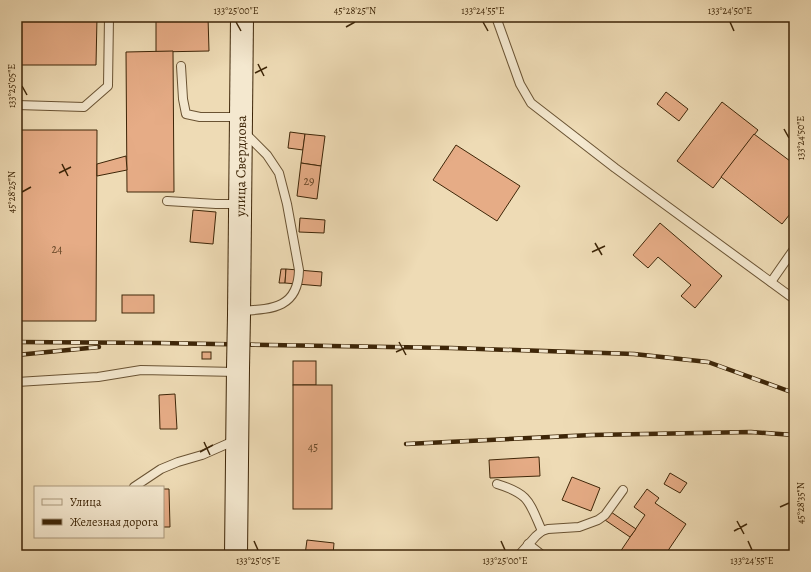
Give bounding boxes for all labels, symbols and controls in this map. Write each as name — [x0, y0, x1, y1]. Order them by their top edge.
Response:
text: 133°25'00"E — [213, 4, 259, 17]
text: 45°28'25"N — [334, 4, 376, 17]
text: 133°24'55"E — [461, 4, 505, 17]
text: 133°24'50"E — [708, 4, 752, 17]
text: 133°25'05"E — [5, 64, 18, 108]
street label: улица Свердлова — [231, 115, 251, 218]
text: 133°24'50"E — [794, 116, 807, 160]
text: 45°28'25"N — [5, 171, 18, 213]
house number: 29 — [303, 173, 315, 189]
house number: 24 — [51, 241, 63, 257]
house number: 45 — [308, 439, 318, 455]
text: 45°28'35"N — [794, 482, 807, 524]
legend — [34, 486, 164, 538]
text: Улица — [70, 494, 102, 510]
text: Железная дорога — [70, 514, 159, 530]
text: 133°25'05"E — [236, 554, 280, 567]
text: 133°25'00"E — [482, 554, 528, 567]
text: 133°24'55"E — [730, 554, 774, 567]

